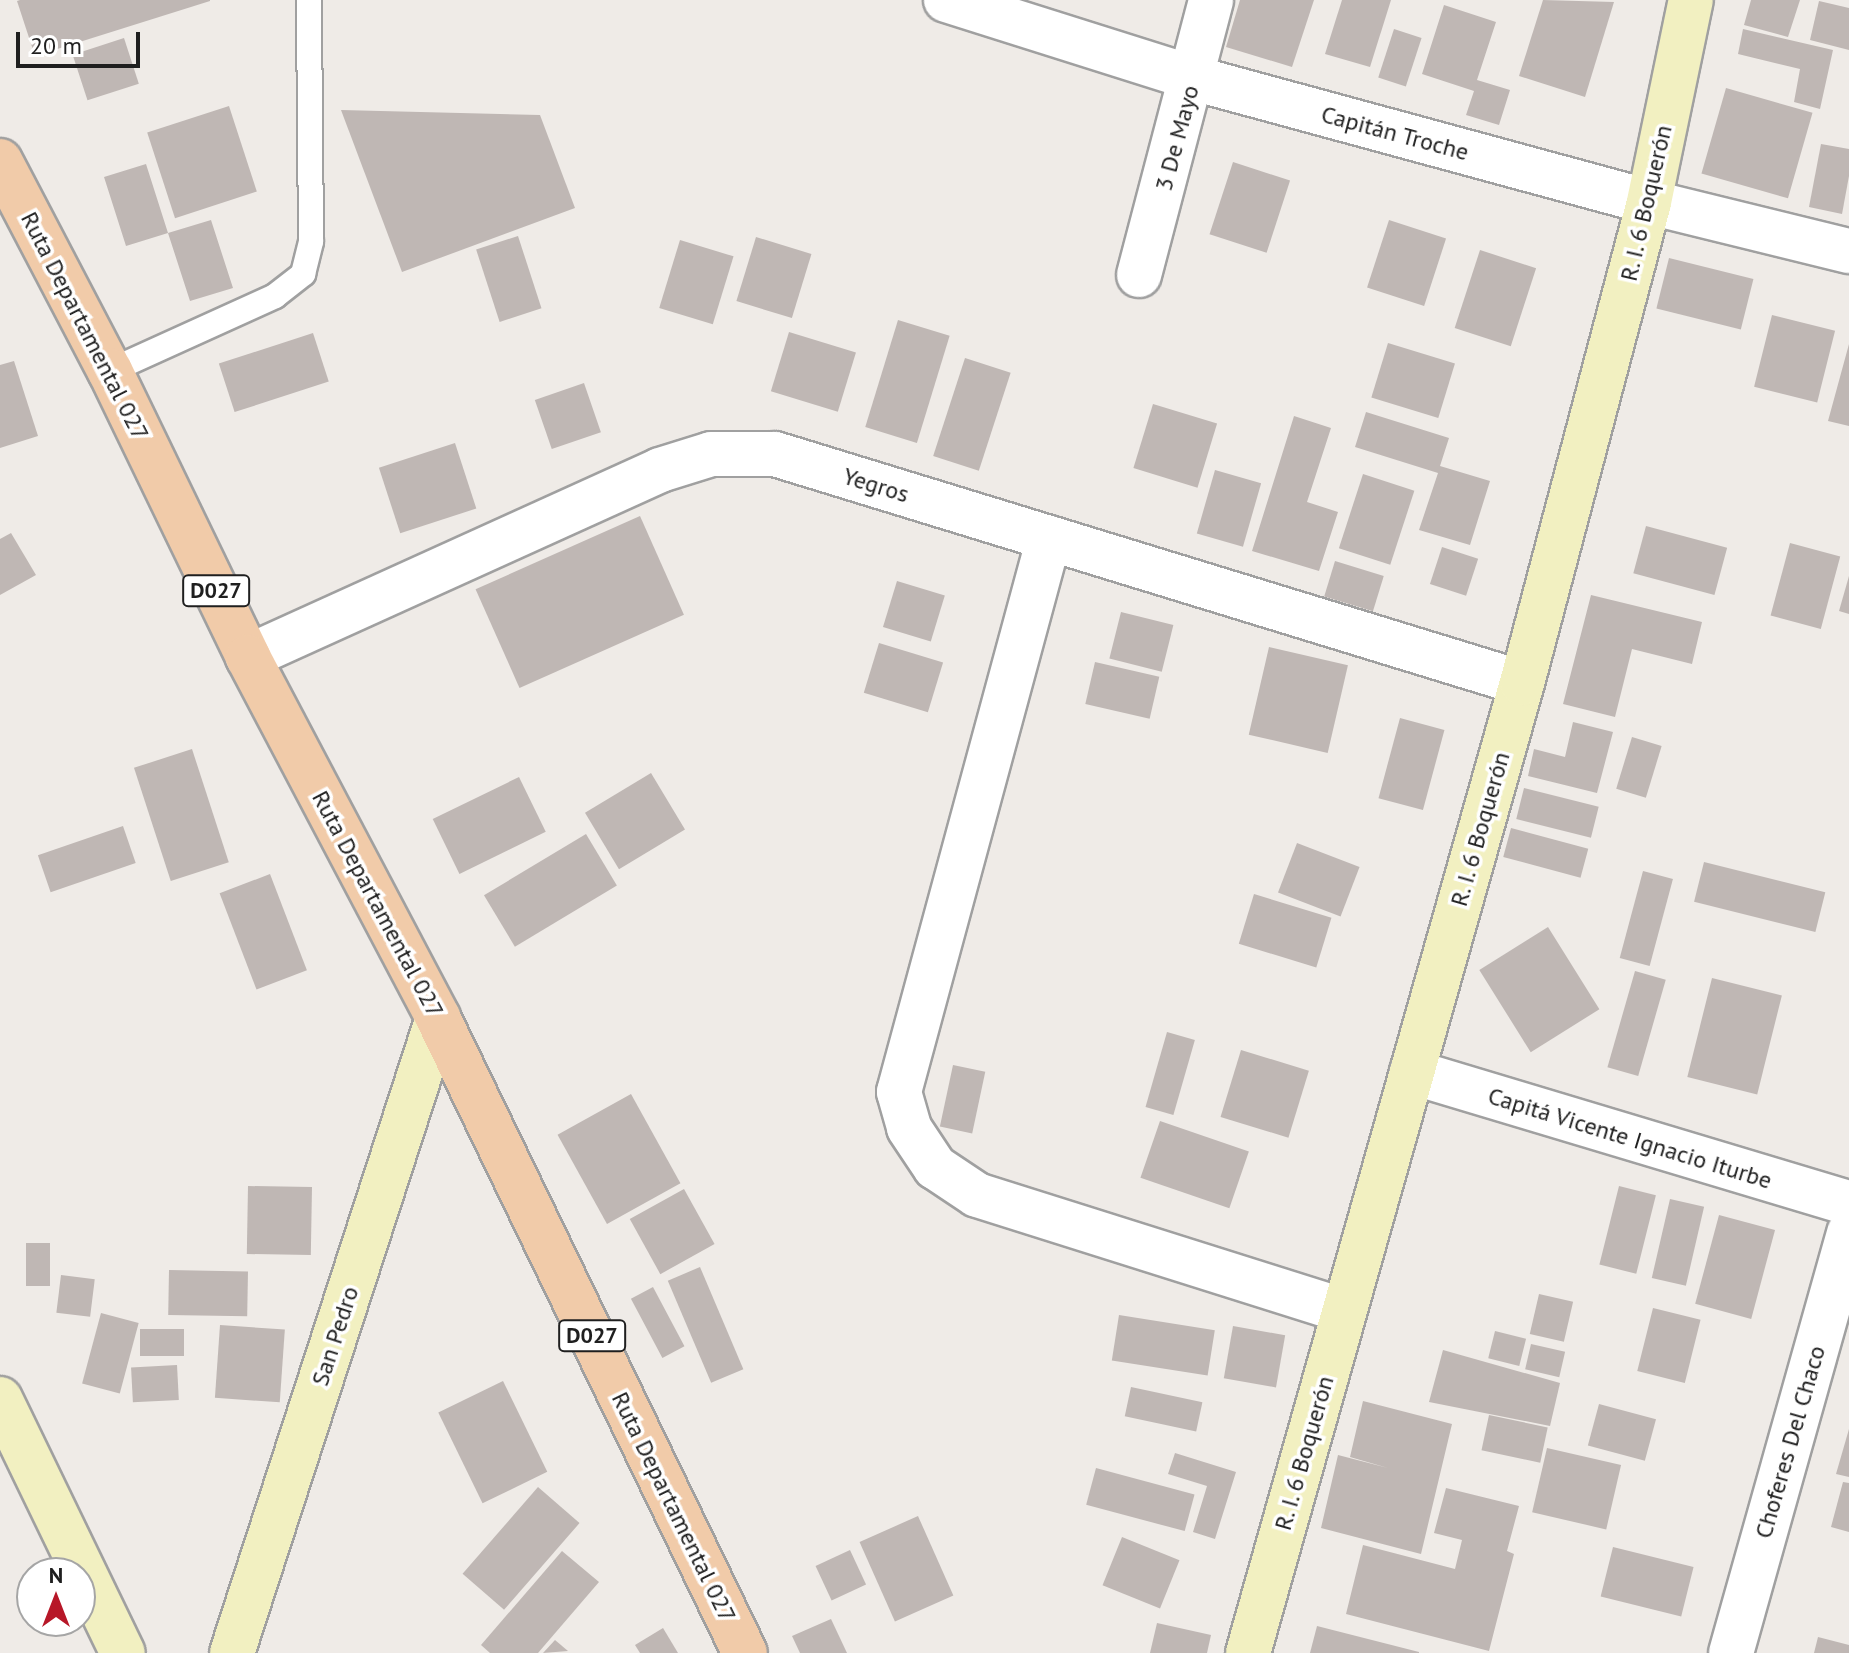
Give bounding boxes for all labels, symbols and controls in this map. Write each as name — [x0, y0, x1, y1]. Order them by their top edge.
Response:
scale bar — [20, 16, 144, 66]
text: 20 m — [30, 30, 82, 61]
street label: 3 De Mayo — [1149, 82, 1205, 194]
street label: Capitán Troche — [1318, 99, 1472, 167]
street label: R. I. 6 Boquerón — [1614, 120, 1678, 286]
street label: Ruta Departamental 027 — [15, 207, 155, 445]
street label: Yegros — [840, 461, 912, 509]
road number: D027 — [182, 573, 250, 609]
street label: R. I. 6 Boquerón — [1444, 747, 1516, 911]
street label: Ruta Departamental 027 — [306, 786, 450, 1022]
street label: Capitá Vicente Ignacio Iturbe — [1484, 1081, 1776, 1195]
street label: San Pedro — [305, 1283, 365, 1389]
road number: D027 — [558, 1318, 626, 1354]
street label: Choferes Del Chaco — [1749, 1342, 1831, 1542]
street label: R. I. 6 Boquerón — [1268, 1371, 1340, 1535]
street label: Ruta Departamental 027 — [606, 1387, 742, 1627]
north arrow — [16, 1557, 96, 1637]
text: N — [49, 1561, 63, 1589]

